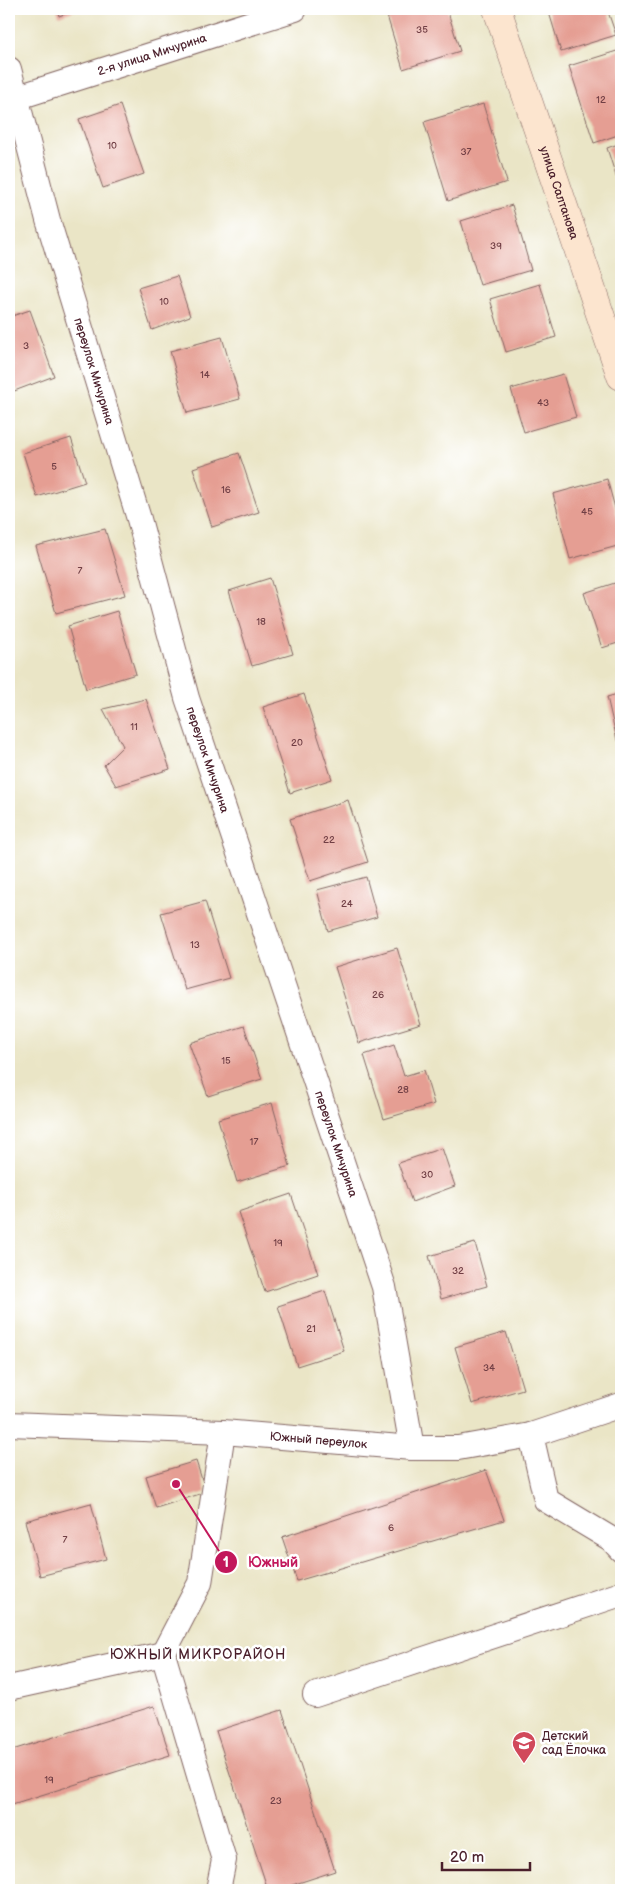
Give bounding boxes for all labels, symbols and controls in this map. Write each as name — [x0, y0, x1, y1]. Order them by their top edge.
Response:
house number: 35 — [416, 24, 428, 36]
street label: 2-я улица Мичурина — [95, 30, 208, 79]
house number: 12 — [596, 94, 606, 106]
house number: 10 — [107, 140, 117, 152]
street label: улица Салтанова — [536, 144, 582, 241]
house number: 37 — [460, 146, 472, 158]
house number: 39 — [490, 240, 502, 252]
house number: 10 — [159, 296, 169, 308]
street label: переулок Мичурина — [71, 316, 117, 427]
house number: 3 — [23, 340, 29, 352]
house number: 14 — [200, 369, 210, 381]
house number: 43 — [537, 397, 549, 409]
house number: 5 — [51, 461, 57, 473]
house number: 16 — [221, 484, 231, 496]
house number: 45 — [581, 506, 593, 518]
house number: 7 — [78, 565, 83, 577]
house number: 18 — [256, 616, 266, 628]
street label: переулок Мичурина — [183, 705, 232, 815]
house number: 11 — [130, 721, 138, 733]
house number: 20 — [291, 737, 303, 749]
house number: 22 — [323, 834, 335, 846]
house number: 24 — [341, 898, 353, 910]
house number: 13 — [190, 939, 200, 951]
house number: 26 — [372, 989, 384, 1001]
house number: 15 — [221, 1055, 231, 1067]
house number: 28 — [397, 1084, 409, 1096]
street label: переулок Мичурина — [311, 1089, 361, 1199]
house number: 17 — [250, 1136, 258, 1148]
house number: 30 — [421, 1169, 433, 1181]
house number: 19 — [273, 1237, 283, 1249]
house number: 32 — [452, 1265, 464, 1277]
house number: 21 — [306, 1323, 316, 1335]
house number: 34 — [483, 1362, 495, 1374]
street label: Южный переулок — [269, 1428, 368, 1452]
house number: 6 — [388, 1522, 394, 1534]
house number: 7 — [63, 1534, 68, 1546]
callout: Южный — [213, 1547, 308, 1576]
text: 1 — [223, 1553, 229, 1572]
text: Южный — [248, 1554, 298, 1571]
district label: ЮЖНЫЙ МИКРОРАЙОН — [110, 1646, 286, 1663]
place label: Детский сад Ёлочка — [542, 1729, 606, 1758]
school or university icon: Детский сад Ёлочка — [511, 1730, 537, 1764]
house number: 19 — [44, 1774, 54, 1786]
house number: 23 — [270, 1795, 282, 1807]
scale bar — [442, 1839, 530, 1871]
text: 20 m — [450, 1848, 484, 1867]

